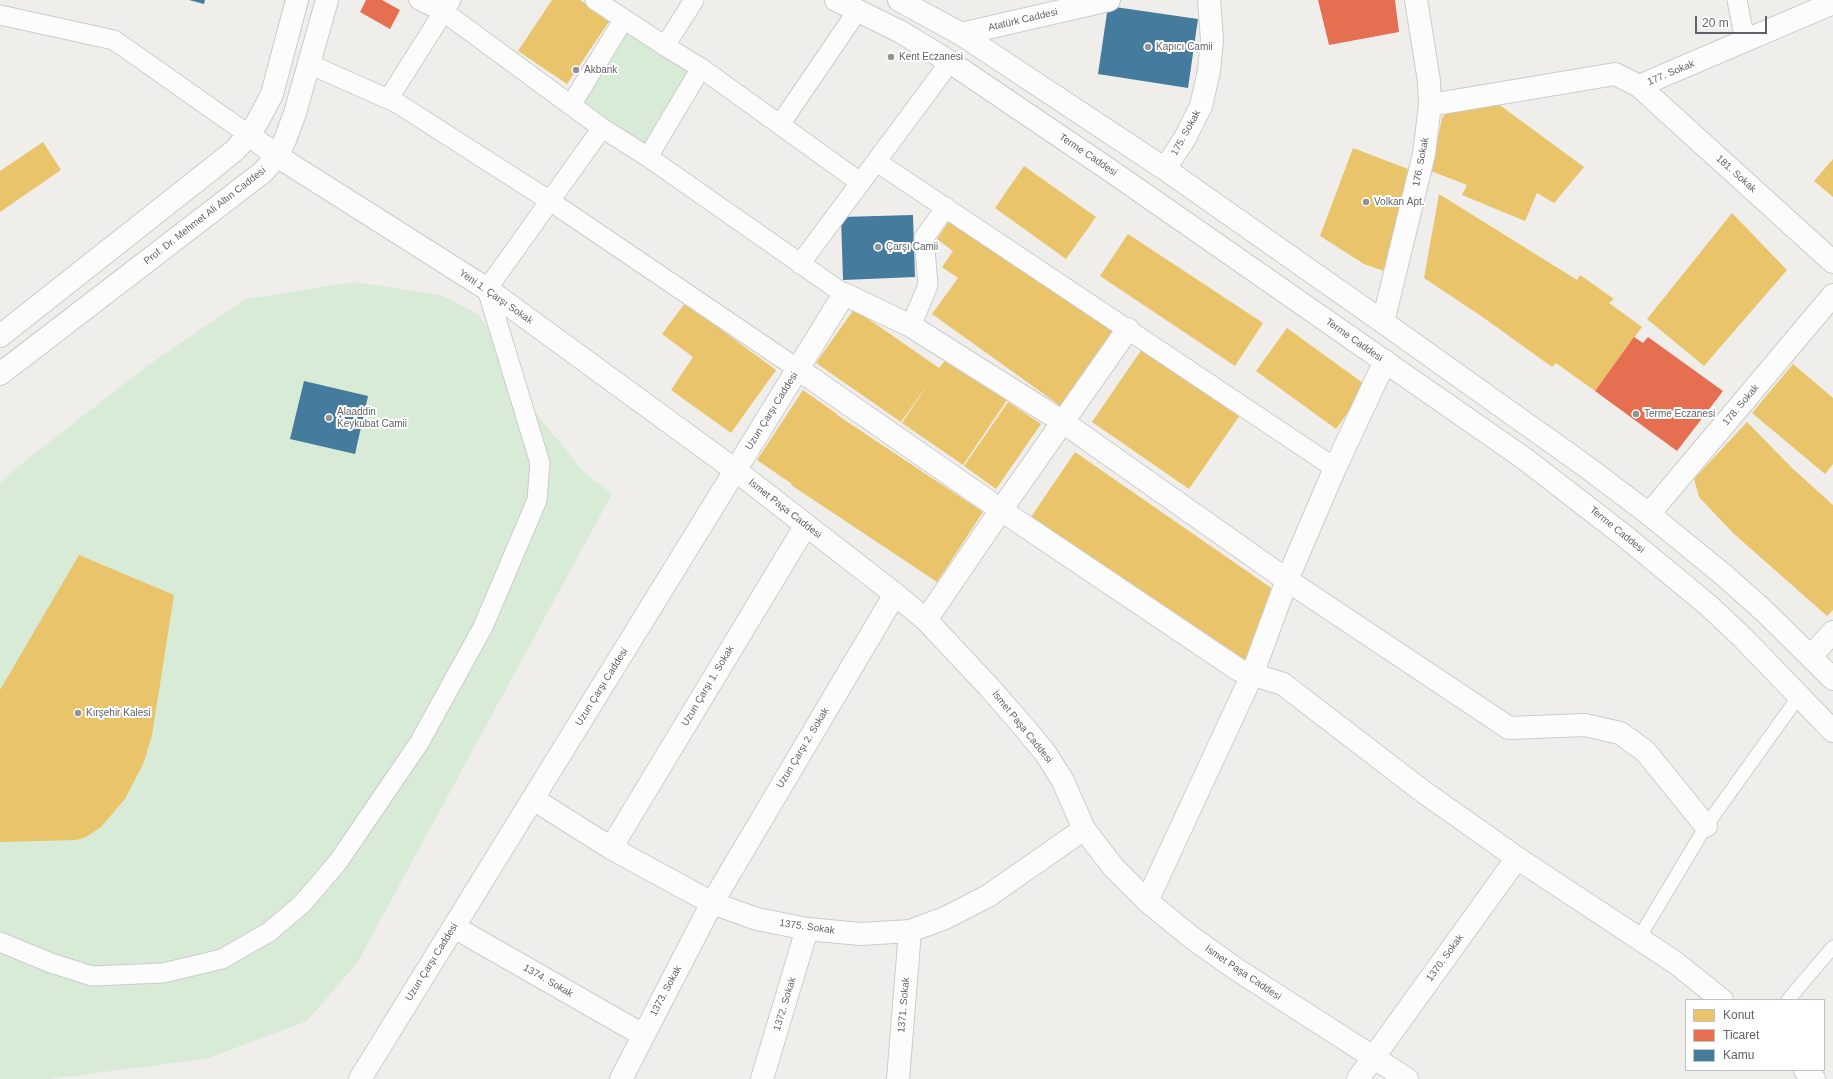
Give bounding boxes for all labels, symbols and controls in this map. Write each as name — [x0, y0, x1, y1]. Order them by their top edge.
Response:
street label: Atatürk Caddesi — [987, 6, 1059, 34]
scale bar — [1697, 8, 1769, 34]
text: 20 m — [1702, 16, 1729, 30]
place label: Kapıcı Camii — [1156, 41, 1213, 53]
marker: Kapıcı Camii — [1143, 42, 1153, 52]
place label: Kent Eczanesi — [899, 51, 963, 63]
marker: Kent Eczanesi — [886, 52, 896, 62]
street label: 177. Sokak — [1646, 58, 1696, 88]
place label: Akbank — [584, 64, 617, 76]
marker: Akbank — [571, 65, 581, 75]
street label: 175. Sokak — [1169, 108, 1203, 158]
street label: Terme Caddesi — [1057, 131, 1119, 179]
street label: 176. Sokak — [1410, 136, 1432, 188]
street label: 181. Sokak — [1713, 153, 1759, 195]
street label: Prof. Dr. Mehmet Ali Altın Caddesi — [142, 165, 268, 267]
place label: Volkan Apt. — [1374, 196, 1425, 208]
marker: Volkan Apt. — [1361, 197, 1371, 207]
place label: Çarşı Camii — [886, 241, 938, 253]
marker: Çarşı Camii — [873, 242, 883, 252]
street label: Yeni 1. Çarşı Sokak — [457, 267, 535, 327]
street label: Terme Caddesi — [1323, 316, 1385, 364]
street label: Uzun Çarşı Caddesi — [743, 370, 801, 452]
street label: 178. Sokak — [1720, 382, 1762, 428]
place label: Alaaddin Keykubat Camii — [337, 406, 407, 430]
place label: Terme Eczanesi — [1644, 408, 1715, 420]
marker: Terme Eczanesi — [1631, 409, 1641, 419]
marker: Alaaddin Keykubat Camii — [324, 413, 334, 423]
street label: İsmet Paşa Caddesi — [746, 477, 824, 541]
street label: Terme Caddesi — [1587, 504, 1647, 556]
street label: Uzun Çarşı 1. Sokak — [679, 644, 737, 728]
street label: Uzun Çarşı Caddesi — [573, 646, 631, 728]
street label: İsmet Paşa Caddesi — [989, 688, 1055, 766]
street label: Uzun Çarşı 2. Sokak — [774, 706, 832, 790]
place label: Kırşehir Kalesi — [86, 707, 150, 719]
marker: Kırşehir Kalesi — [73, 708, 83, 718]
street label: 1375. Sokak — [779, 917, 835, 937]
street label: Uzun Çarşı Caddesi — [403, 921, 461, 1003]
street label: 1370. Sokak — [1424, 932, 1466, 984]
street label: İsmet Paşa Caddesi — [1203, 943, 1283, 1003]
street label: 1374. Sokak — [521, 962, 575, 1000]
street label: 1373. Sokak — [648, 964, 684, 1018]
street label: 1372. Sokak — [771, 976, 799, 1032]
street label: 1371. Sokak — [896, 977, 912, 1033]
legend — [1685, 999, 1825, 1071]
text: Konut — [1723, 1008, 1754, 1022]
text: Ticaret — [1723, 1028, 1759, 1042]
text: Kamu — [1723, 1048, 1754, 1062]

